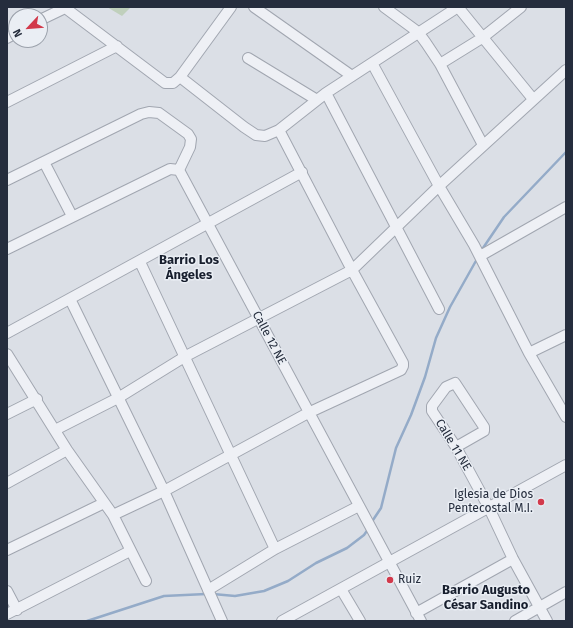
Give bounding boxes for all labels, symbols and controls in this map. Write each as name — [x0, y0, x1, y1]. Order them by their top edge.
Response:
north arrow — [8, 8, 48, 48]
text: N — [10, 27, 25, 39]
district label: Barrio Los Ángeles — [159, 252, 219, 283]
street label: Calle 12 NE — [249, 309, 289, 367]
street label: Calle 11 NE — [432, 417, 474, 473]
place label: Iglesia de Dios Pentecostal M.I. — [448, 488, 533, 516]
marker: Iglesia de Dios Pentecostal M.I. — [536, 497, 546, 507]
place label: Ruiz — [398, 573, 421, 587]
marker: Ruiz — [385, 575, 395, 585]
district label: Barrio Augusto César Sandino — [442, 582, 530, 613]

